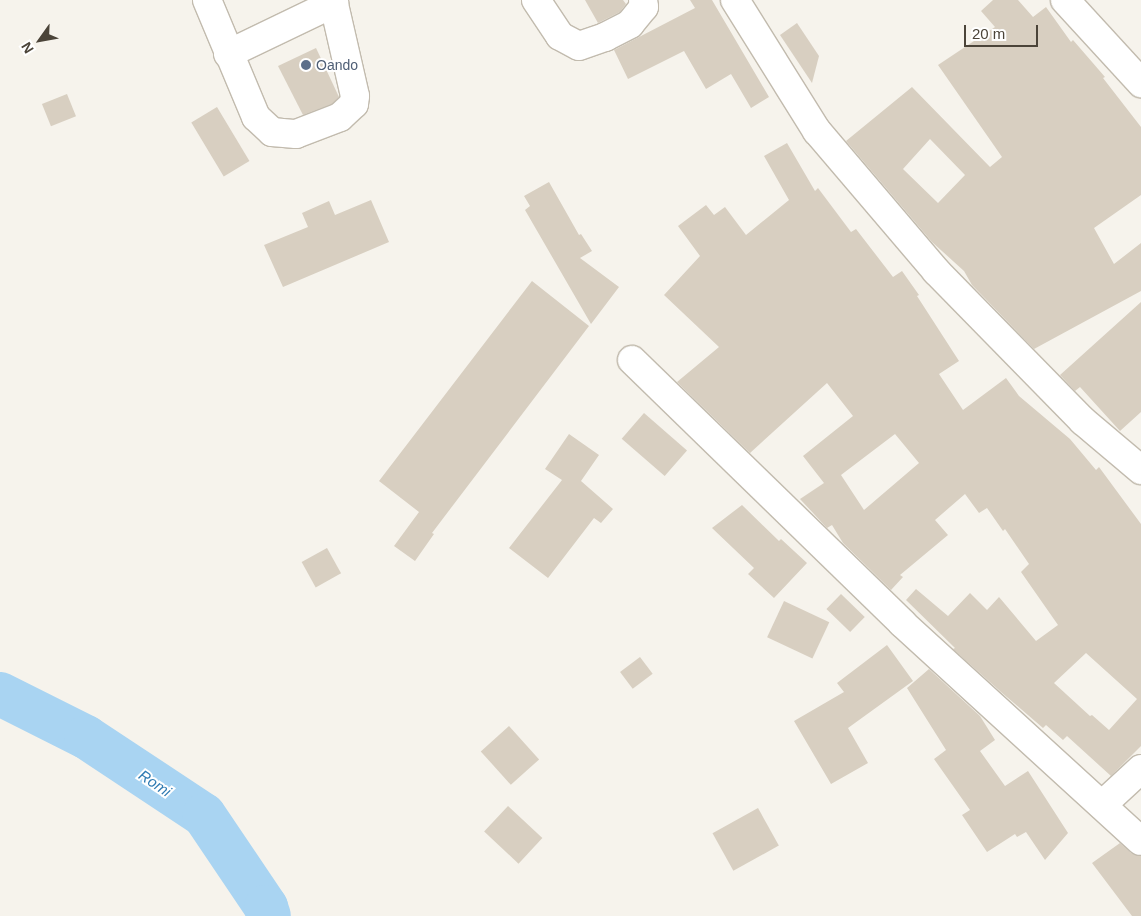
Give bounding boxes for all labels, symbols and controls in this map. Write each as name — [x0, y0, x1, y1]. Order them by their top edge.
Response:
north arrow — [15, 15, 65, 65]
scale bar — [966, 15, 1040, 47]
text: 20 m — [972, 25, 1005, 42]
text: N — [18, 39, 37, 56]
place label: Oando — [316, 57, 358, 73]
marker: Oando — [300, 59, 312, 71]
water label: Romi — [135, 766, 175, 800]

